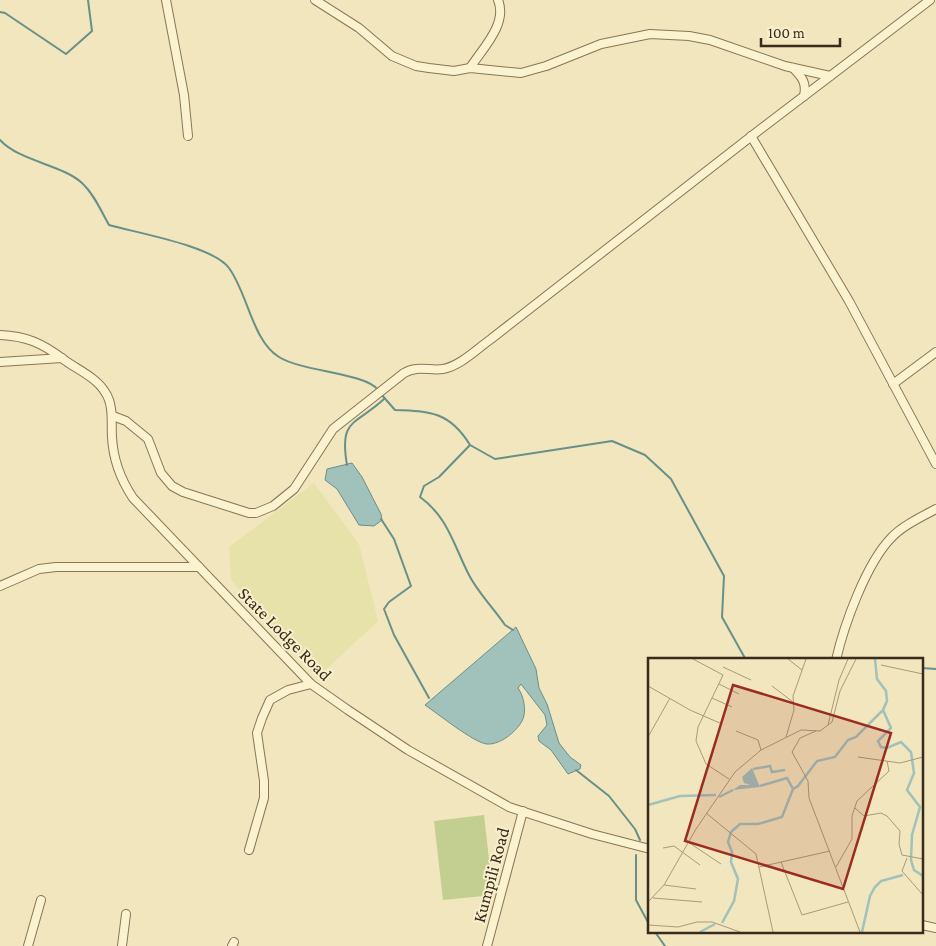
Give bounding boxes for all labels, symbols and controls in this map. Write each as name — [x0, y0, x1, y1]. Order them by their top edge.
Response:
scale bar — [761, 15, 840, 47]
text: 100 m — [768, 25, 805, 41]
street label: State Lodge Road — [234, 583, 336, 685]
inset map — [648, 658, 924, 934]
street label: Kumpili Road — [469, 825, 513, 925]

